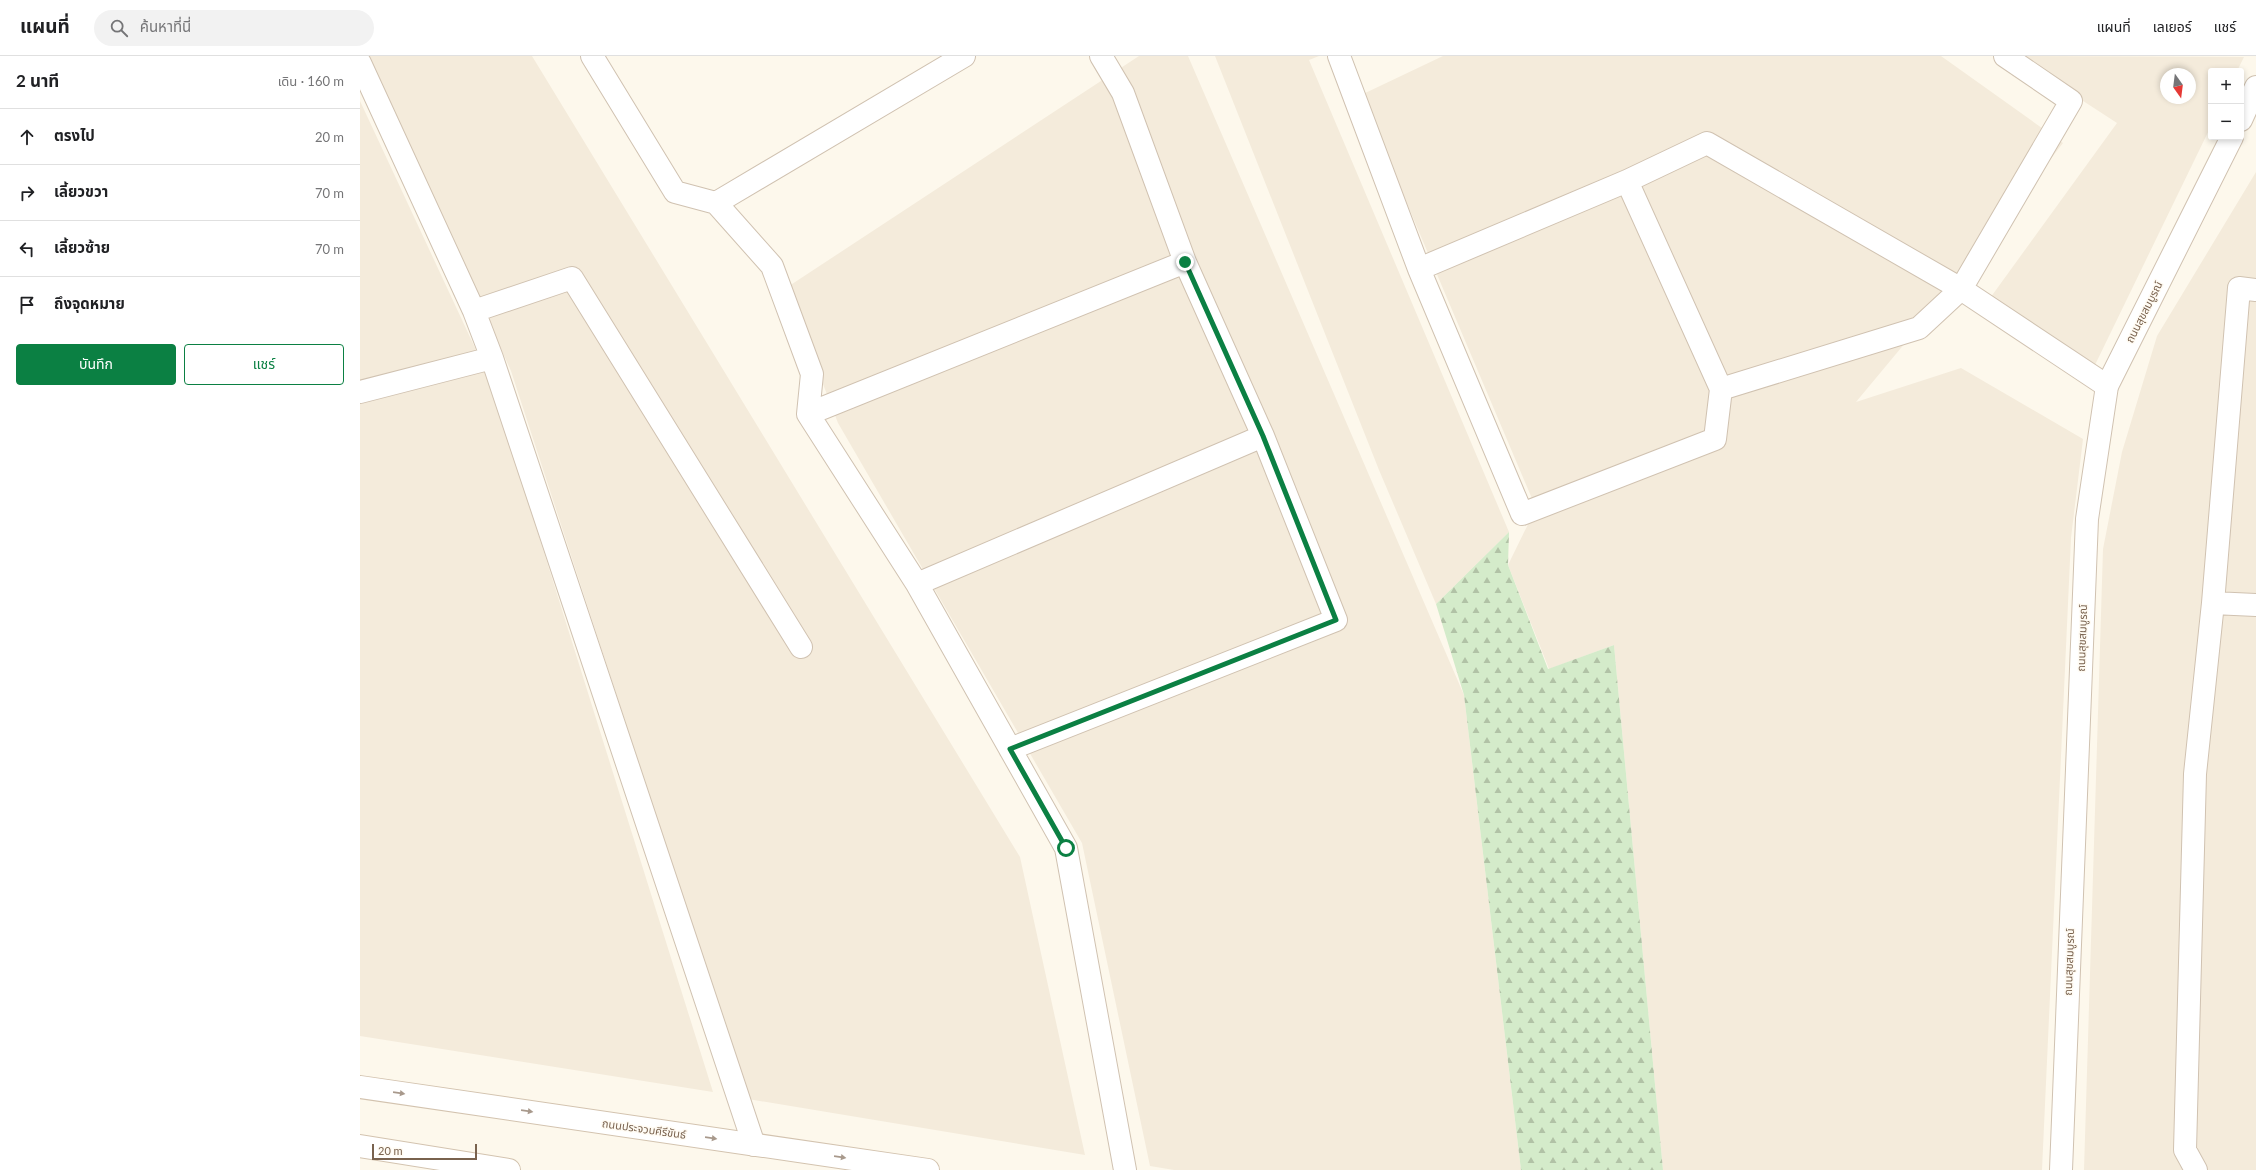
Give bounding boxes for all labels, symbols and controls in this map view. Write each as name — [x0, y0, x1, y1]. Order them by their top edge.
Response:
search box — [94, 10, 374, 46]
text: แผนที่ — [20, 14, 70, 37]
icon: search — [108, 17, 130, 39]
text: ค้นหาที่นี่ — [140, 17, 191, 35]
text: แผนที่ — [2097, 18, 2131, 35]
text: เลเยอร์ — [2153, 18, 2192, 35]
text: แชร์ — [2214, 18, 2236, 35]
north arrow — [2160, 68, 2196, 104]
map controls — [2208, 68, 2244, 140]
button: + — [2208, 68, 2244, 104]
text: 2 นาที — [16, 70, 59, 91]
text: เดิน · 160 m — [278, 73, 344, 89]
button: − — [2208, 104, 2244, 140]
icon: ahead — [16, 126, 38, 148]
text: ตรงไป — [54, 126, 95, 144]
text: 20 m — [315, 129, 344, 145]
icon: right — [16, 182, 38, 204]
text: เลี้ยวขวา — [54, 182, 108, 200]
text: 70 m — [315, 185, 344, 201]
icon: left — [16, 238, 38, 260]
text: เลี้ยวซ้าย — [54, 238, 110, 256]
text: 70 m — [315, 241, 344, 257]
route end — [1176, 253, 1194, 271]
street label: ถนนสุขสมบูรณ์ — [2122, 279, 2166, 345]
icon: arrive — [16, 294, 38, 316]
text: ถึงจุดหมาย — [54, 294, 125, 312]
button: บันทึก — [16, 344, 176, 385]
button: แชร์ — [184, 344, 344, 385]
street label: ถนนสุขสมบูรณ์ — [2074, 604, 2090, 672]
route start — [1057, 839, 1075, 857]
street label: ถนนสุขสมบูรณ์ — [2061, 928, 2077, 996]
one-way arrow — [393, 1090, 405, 1096]
one-way arrow — [521, 1108, 533, 1114]
street label: ถนนประจวบคีรีขันธ์ — [601, 1116, 687, 1141]
one-way arrow — [705, 1135, 717, 1141]
scale bar — [372, 1142, 477, 1161]
text: 20 m — [378, 1144, 403, 1157]
one-way arrow — [834, 1154, 846, 1160]

